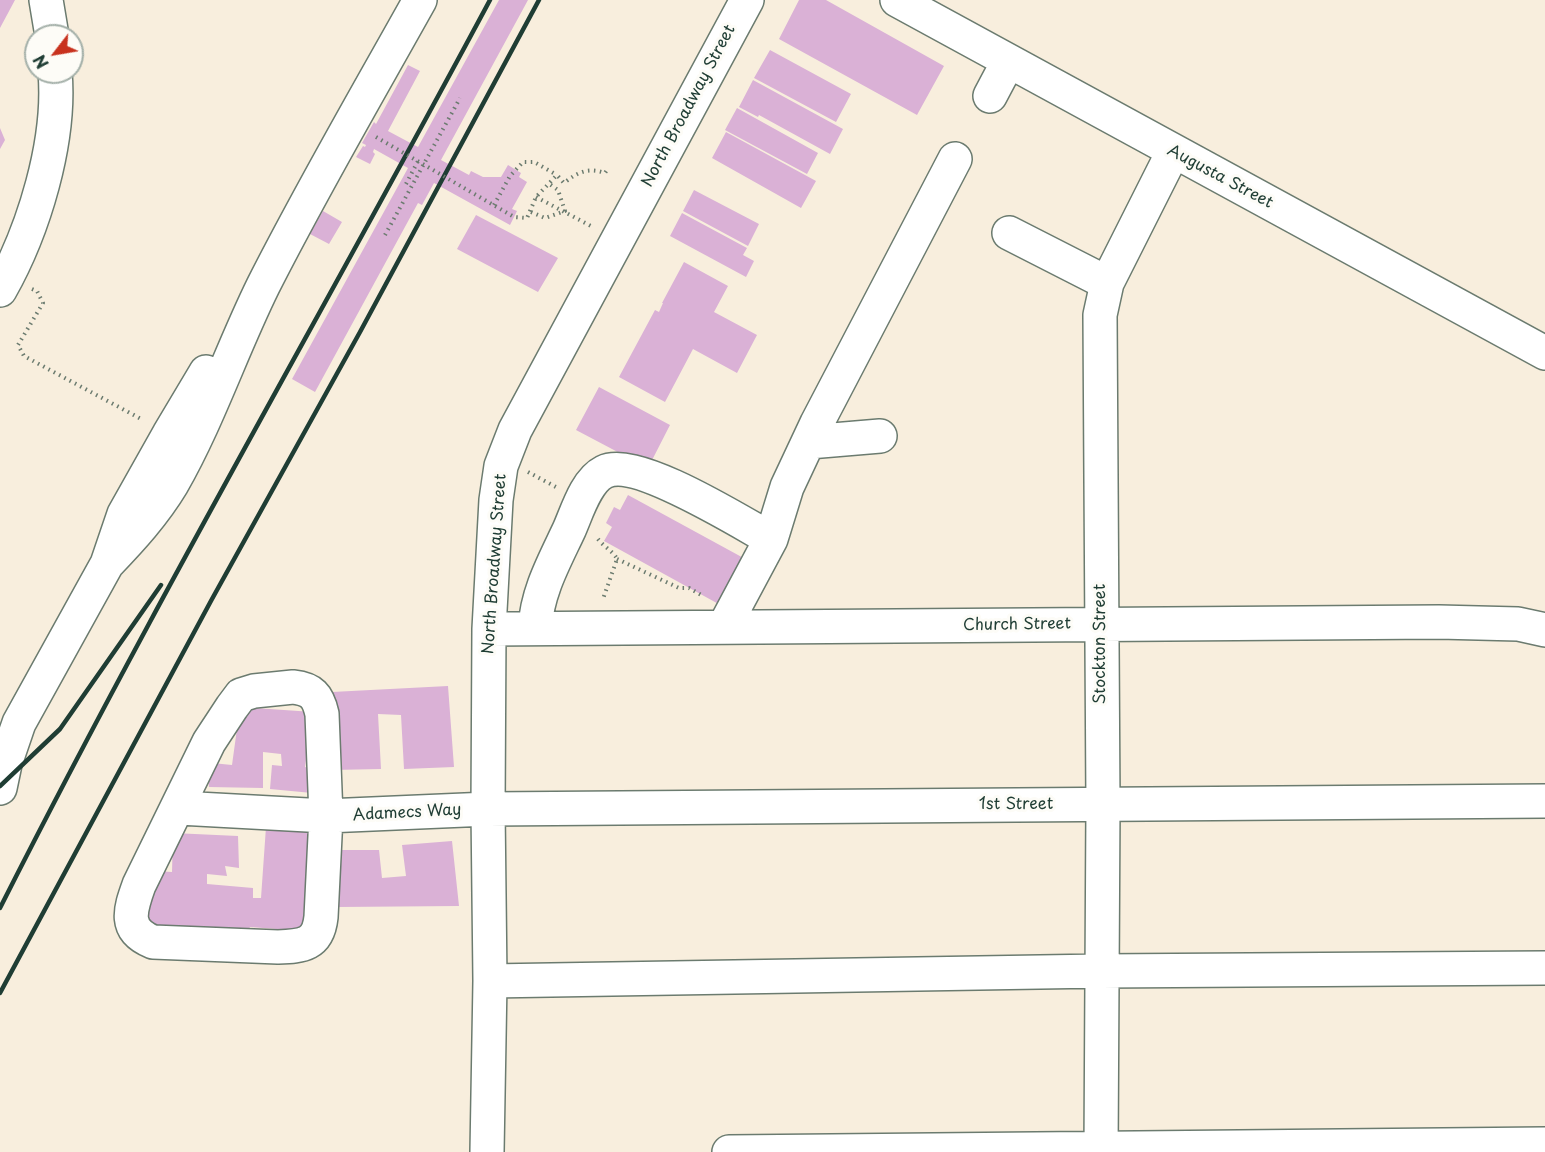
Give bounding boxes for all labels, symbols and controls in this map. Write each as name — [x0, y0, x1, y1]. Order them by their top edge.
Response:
street label: North Broadway Street — [638, 22, 740, 190]
north arrow — [24, 24, 84, 84]
text: N — [27, 51, 54, 74]
street label: Augusta Street — [1164, 141, 1276, 213]
street label: North Broadway Street — [479, 473, 511, 655]
street label: Stockton Street — [1091, 584, 1111, 704]
street label: Church Street — [963, 614, 1071, 636]
street label: 1st Street — [979, 795, 1053, 815]
street label: Adamecs Way — [352, 801, 462, 825]

